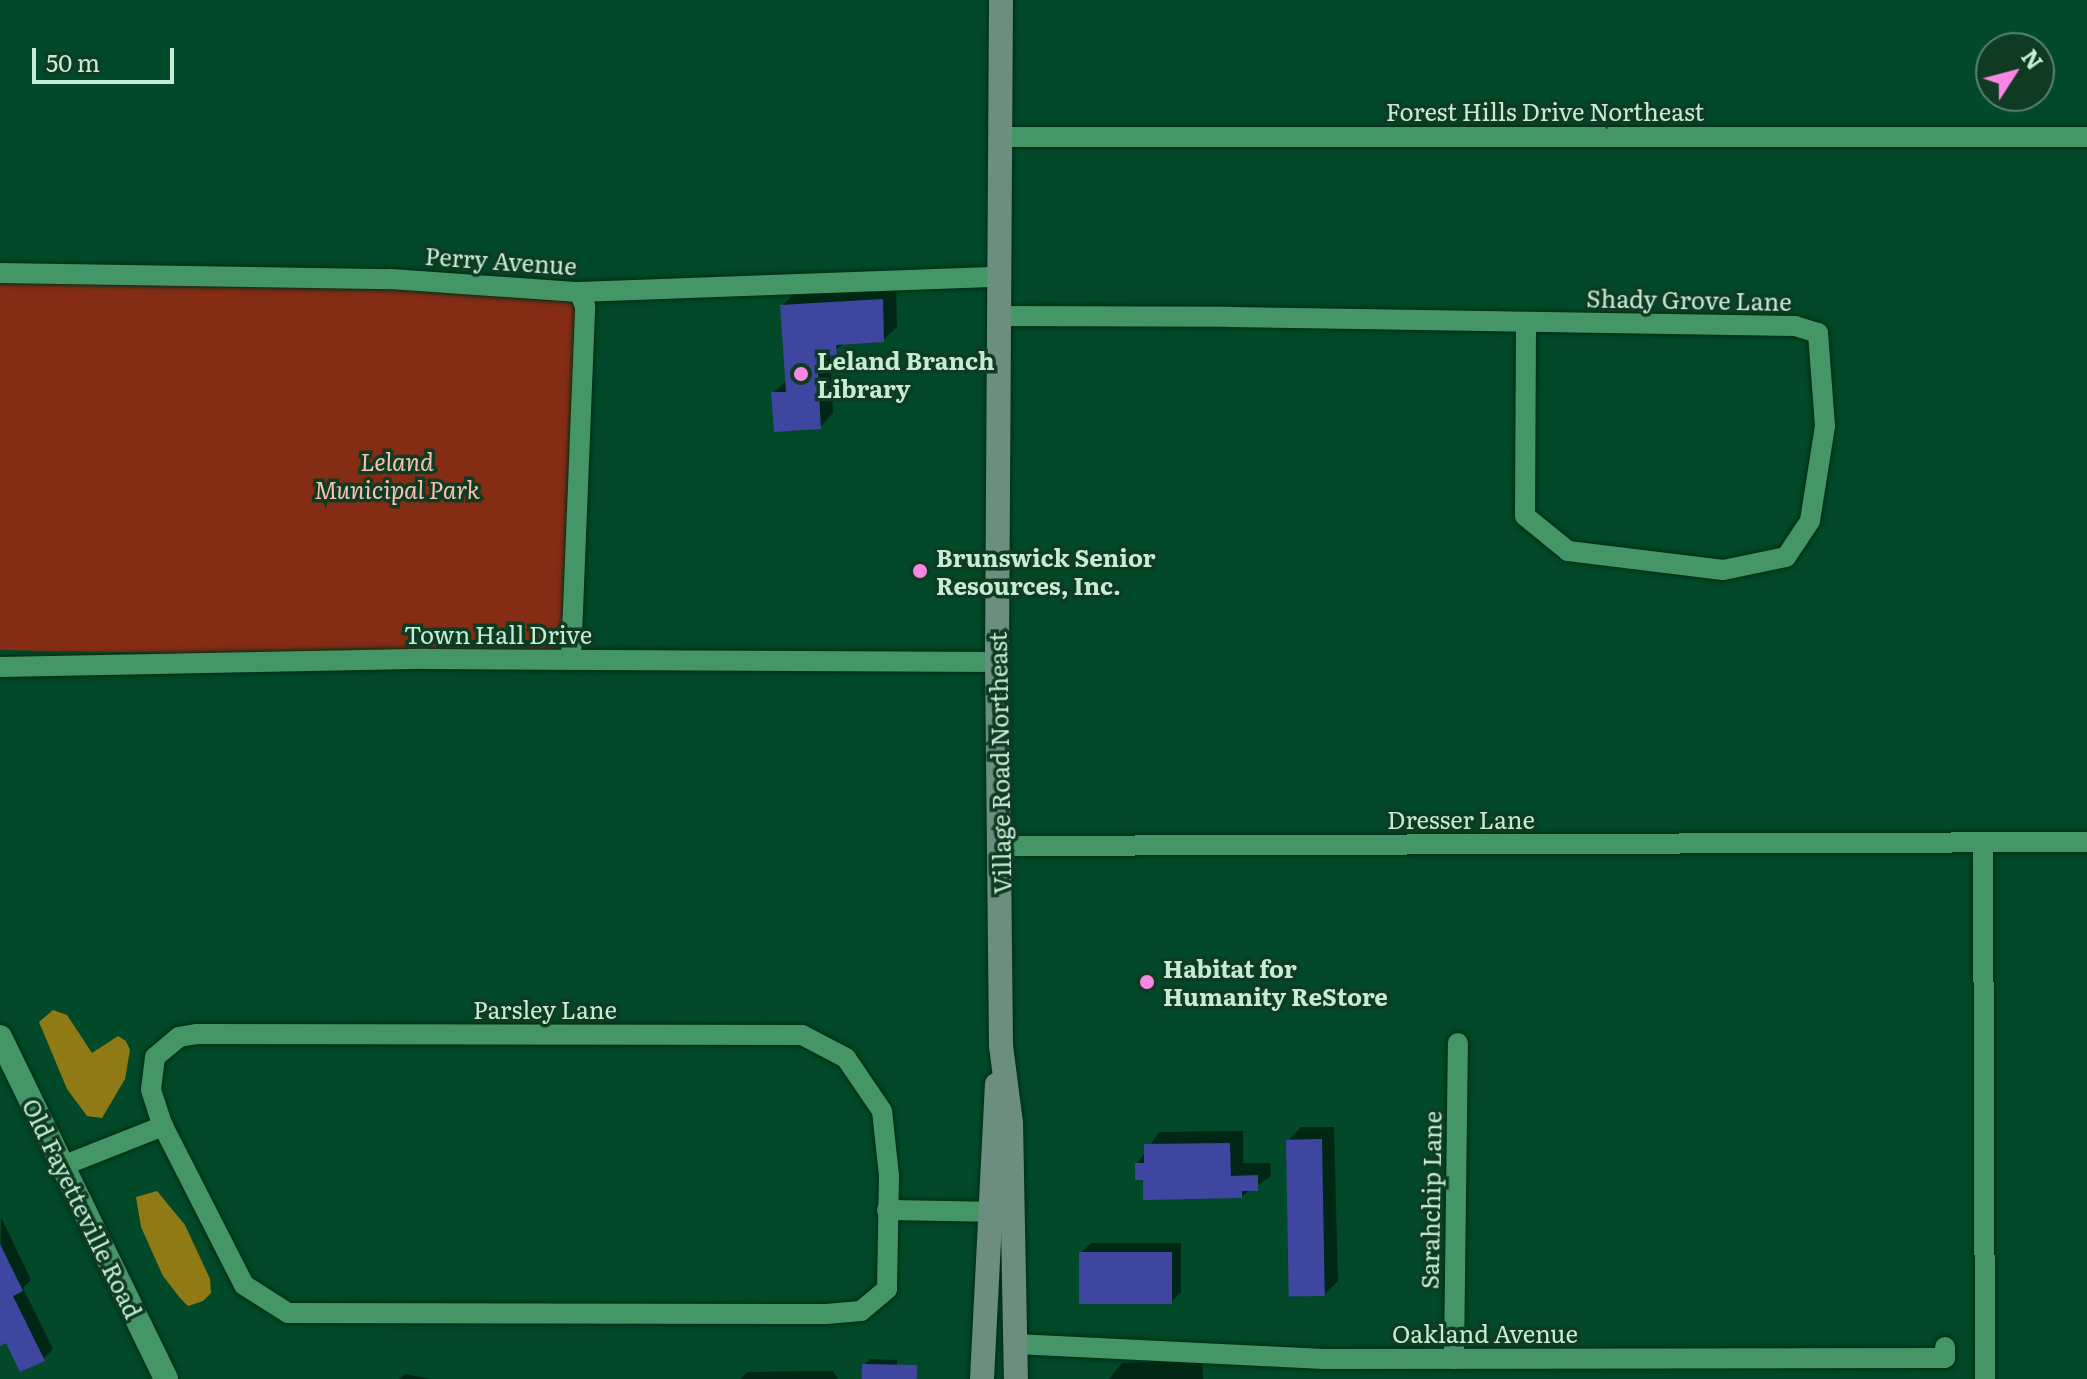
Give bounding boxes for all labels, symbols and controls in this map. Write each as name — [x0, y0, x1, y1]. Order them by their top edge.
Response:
scale bar — [36, 32, 178, 82]
north arrow — [1975, 32, 2055, 112]
text: N — [2014, 42, 2052, 76]
text: 50 m — [46, 44, 100, 79]
street label: Forest Hills Drive Northeast — [1386, 97, 1704, 125]
street label: Perry Avenue — [424, 240, 578, 280]
street label: Shady Grove Lane — [1586, 283, 1792, 315]
place label: Leland Branch Library — [817, 346, 995, 402]
marker: Leland Branch Library — [792, 365, 810, 383]
park label: Leland Municipal Park — [314, 447, 480, 503]
place label: Brunswick Senior Resources, Inc. — [936, 543, 1156, 599]
marker: Brunswick Senior Resources, Inc. — [911, 562, 929, 580]
street label: Town Hall Drive — [404, 620, 592, 648]
street label: Village Road Northeast — [982, 632, 1016, 894]
street label: Dresser Lane — [1387, 805, 1535, 833]
place label: Habitat for Humanity ReStore — [1163, 954, 1388, 1010]
marker: Habitat for Humanity ReStore — [1138, 973, 1156, 991]
street label: Parsley Lane — [473, 995, 617, 1023]
street label: Old Fayetteville Road — [17, 1093, 149, 1323]
street label: Sarahchip Lane — [1414, 1111, 1446, 1289]
street label: Oakland Avenue — [1392, 1319, 1578, 1347]

